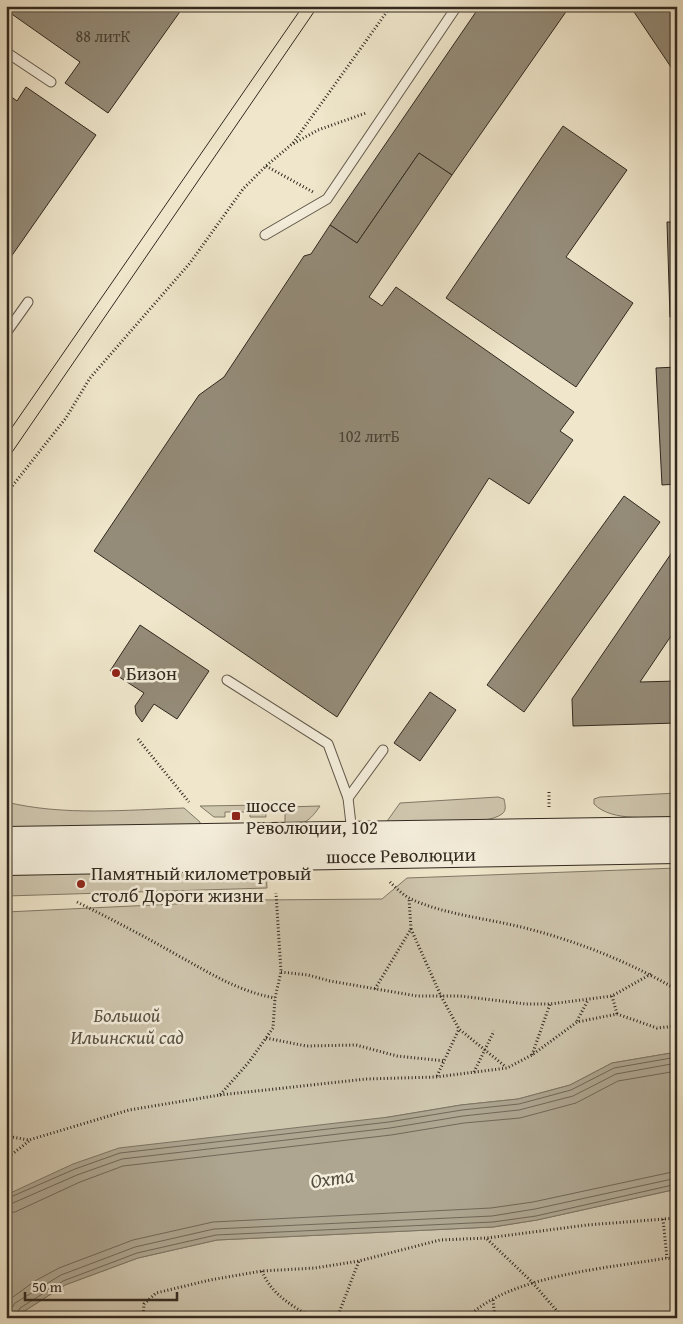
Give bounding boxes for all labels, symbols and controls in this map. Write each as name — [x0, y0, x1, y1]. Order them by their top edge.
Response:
house number: 88 литК — [76, 24, 131, 48]
house number: 102 литБ — [338, 424, 400, 448]
place label: Бизон — [126, 659, 177, 687]
marker: Бизон — [110, 667, 122, 679]
place label: шоссе Революции, 102 — [246, 791, 378, 841]
marker: шоссе Революции, 102 — [230, 810, 242, 822]
street label: шоссе Революции — [326, 840, 476, 870]
place label: Памятный километровый столб Дороги жизни — [91, 859, 311, 909]
marker: Памятный километровый столб Дороги жизни — [75, 878, 87, 890]
park label: Большой Ильинский сад — [70, 1001, 184, 1051]
water label: Охта — [308, 1160, 357, 1195]
scale bar — [25, 1269, 178, 1301]
text: 50 m — [32, 1276, 63, 1297]

